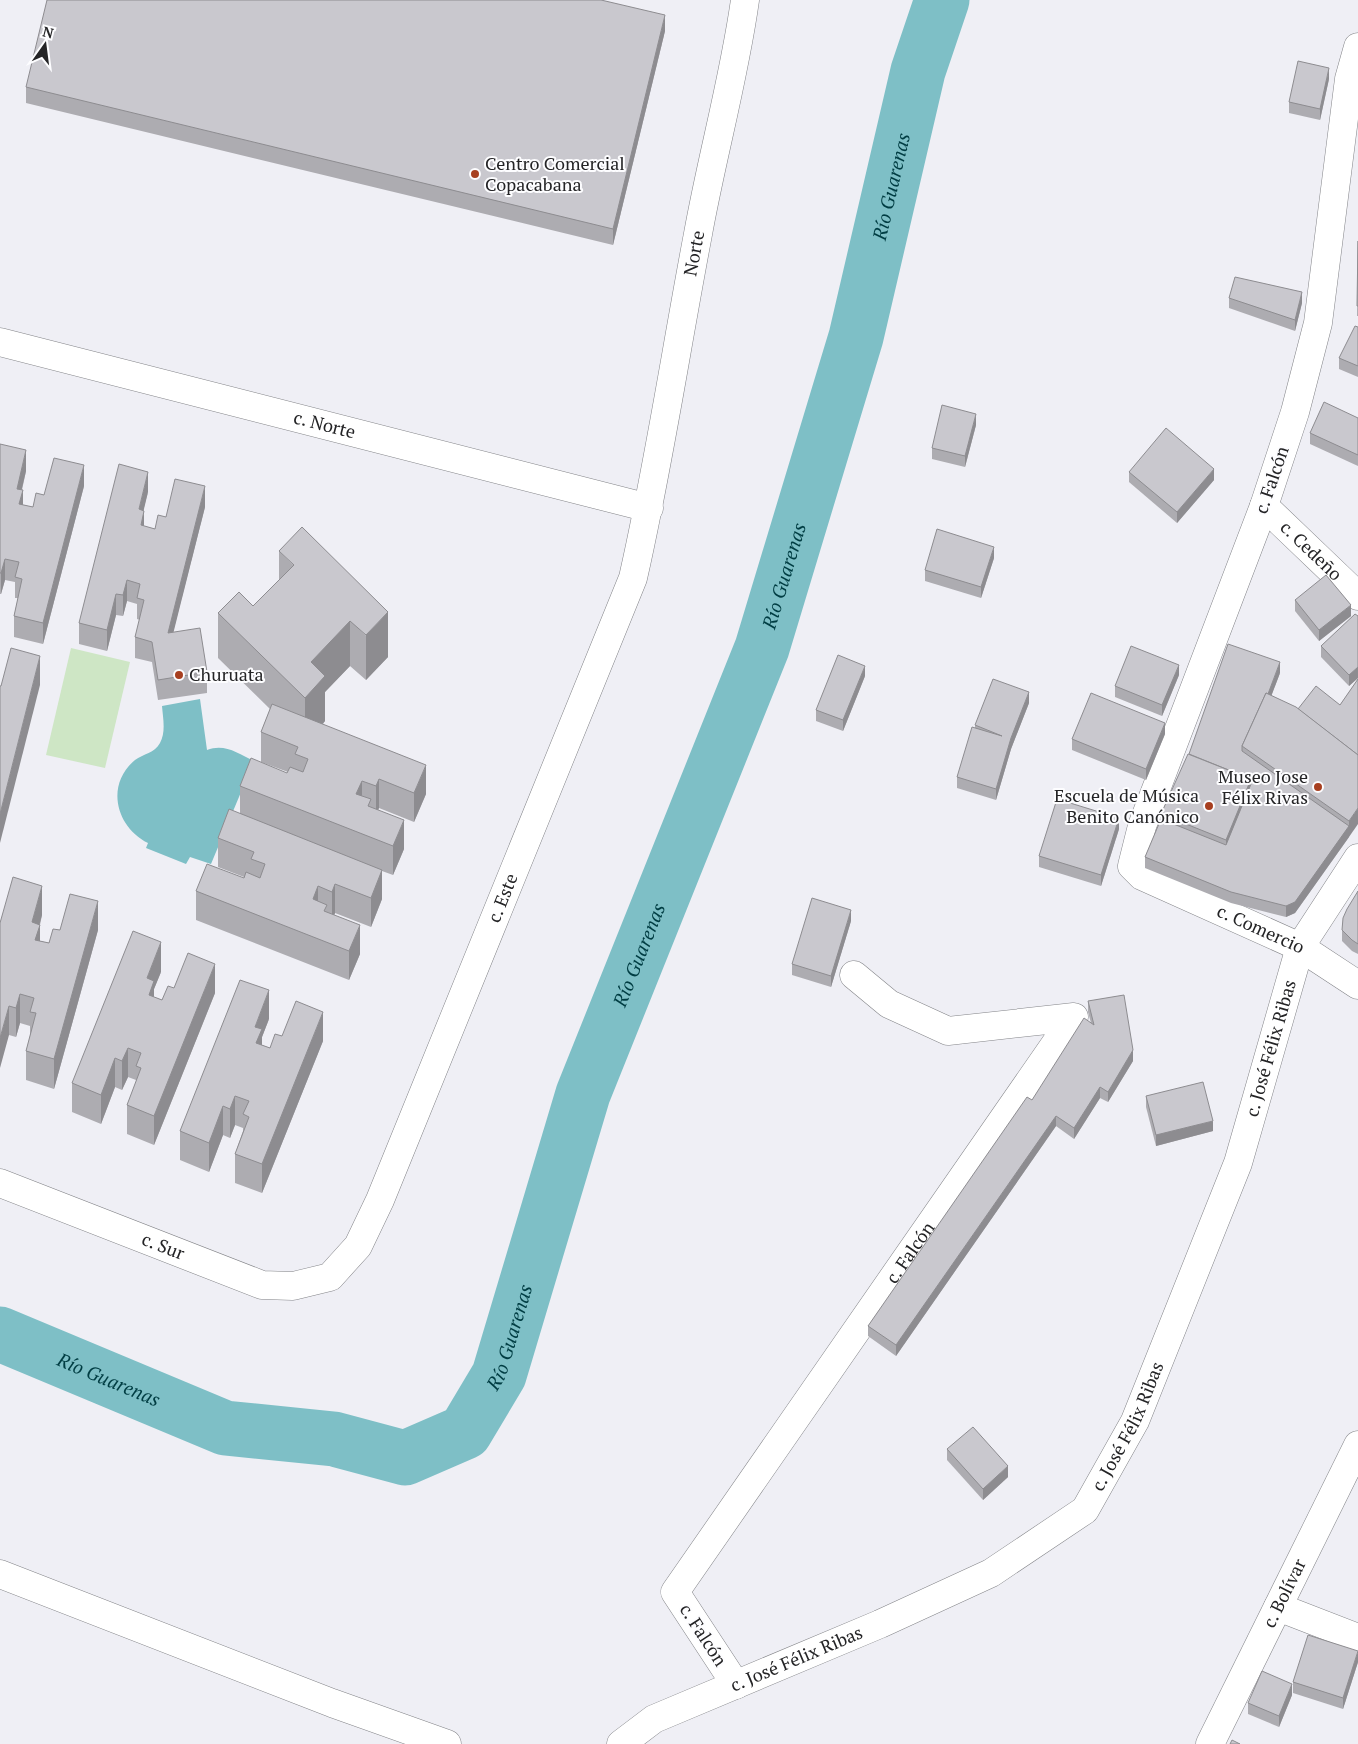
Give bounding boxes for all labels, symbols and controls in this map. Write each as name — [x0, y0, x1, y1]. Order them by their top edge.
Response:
north arrow — [20, 20, 70, 70]
text: N — [41, 21, 56, 42]
water label: Río Guarenas — [866, 130, 915, 243]
place label: Centro Comercial Copacabana — [485, 151, 625, 196]
marker: Centro Comercial Copacabana — [469, 168, 481, 180]
street label: Norte — [677, 228, 709, 278]
street label: c. Norte — [291, 405, 358, 443]
street label: c. Falcón — [1248, 442, 1294, 517]
street label: c. Cedeño — [1276, 515, 1348, 586]
water label: Río Guarenas — [755, 520, 811, 633]
place label: Churuata — [189, 662, 264, 686]
marker: Churuata — [173, 669, 185, 681]
place label: Museo Jose Félix Rivas — [1218, 764, 1308, 809]
marker: Museo Jose Félix Rivas — [1312, 781, 1324, 793]
place label: Escuela de Música Benito Canónico — [1054, 783, 1199, 828]
marker: Escuela de Música Benito Canónico — [1203, 800, 1215, 812]
street label: c. Este — [481, 869, 523, 926]
street label: c. Comercio — [1213, 898, 1309, 959]
water label: Río Guarenas — [606, 899, 670, 1011]
street label: c. José Félix Ribas — [1239, 977, 1301, 1119]
street label: c. Falcón — [880, 1216, 940, 1288]
street label: c. Sur — [139, 1226, 188, 1265]
water label: Río Guarenas — [479, 1281, 537, 1395]
water label: Río Guarenas — [53, 1346, 164, 1412]
street label: c. José Félix Ribas — [1085, 1358, 1168, 1495]
street label: c. Bolívar — [1256, 1554, 1311, 1632]
street label: c. Falcón — [675, 1599, 733, 1671]
street label: c. José Félix Ribas — [726, 1620, 866, 1697]

